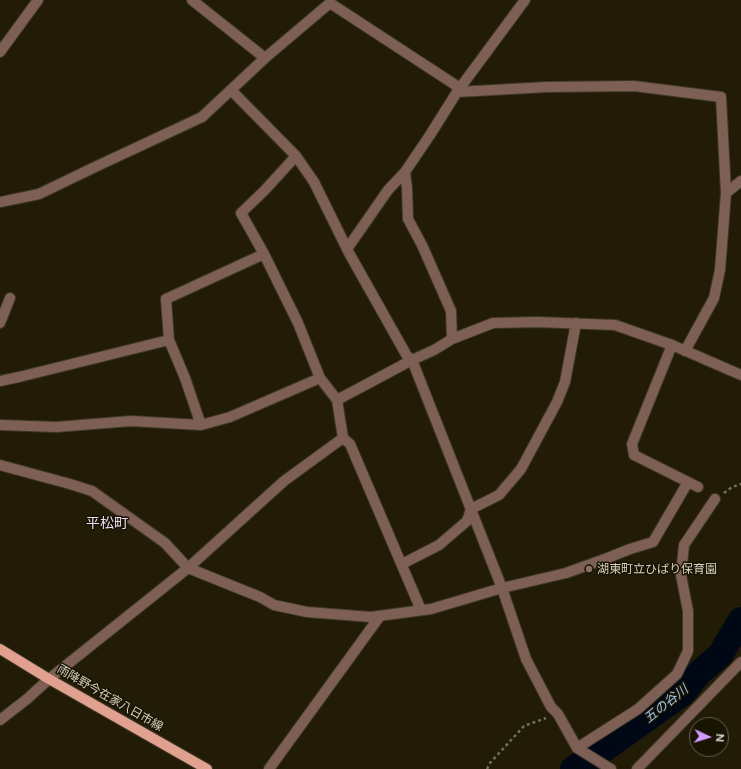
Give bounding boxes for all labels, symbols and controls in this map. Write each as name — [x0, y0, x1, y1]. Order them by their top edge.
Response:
district label: 平松町 — [86, 516, 128, 532]
place label: 湖東町立ひばり保育園 — [597, 562, 717, 576]
marker: 湖東町立ひばり保育園 — [584, 564, 594, 574]
street label: 雨降野今在家八日市線 — [54, 662, 166, 734]
water label: 五の谷川 — [641, 682, 691, 726]
north arrow — [689, 717, 729, 757]
text: N — [714, 733, 726, 742]

